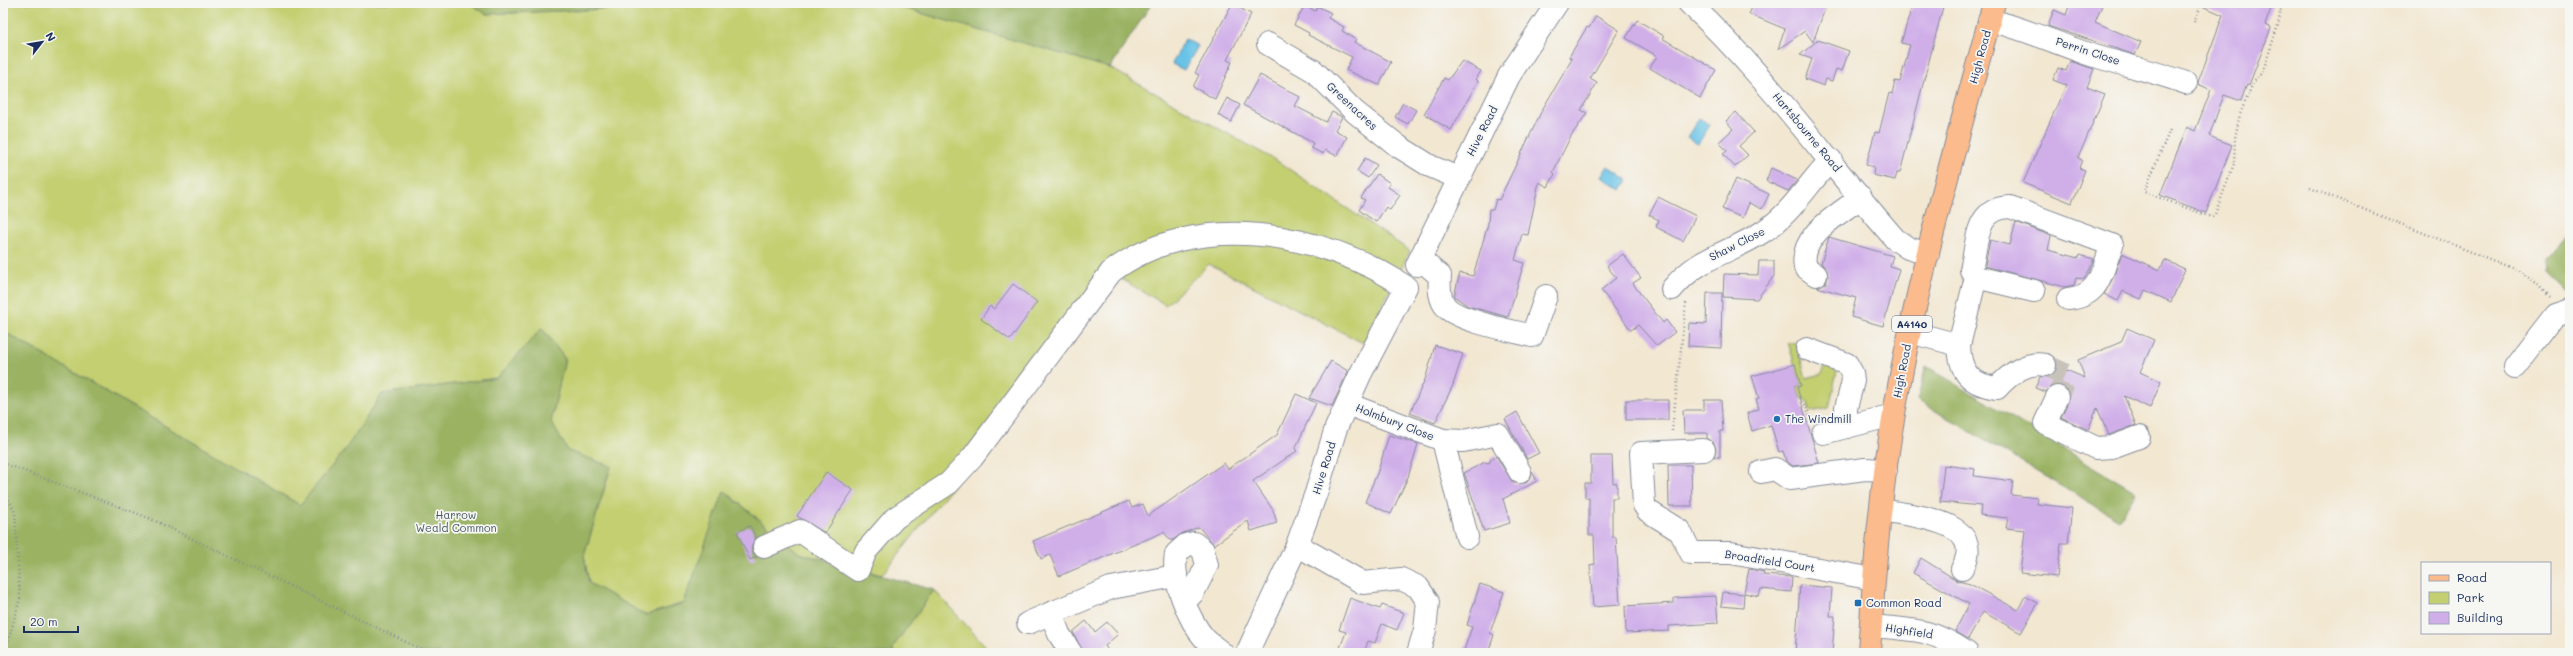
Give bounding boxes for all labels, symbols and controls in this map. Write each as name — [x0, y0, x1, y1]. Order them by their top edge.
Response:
north arrow — [22, 22, 62, 62]
street label: High Road — [1965, 28, 1994, 85]
text: N — [42, 29, 60, 44]
street label: Perrin Close — [2054, 33, 2122, 68]
street label: Greenacres — [1324, 78, 1381, 133]
street label: Hartsbourne Road — [1770, 89, 1845, 175]
street label: Hive Road — [1462, 103, 1501, 159]
street label: Shaw Close — [1706, 223, 1767, 264]
road number: A4140 — [1892, 316, 1932, 332]
street label: High Road — [1889, 343, 1914, 399]
street label: Holmbury Close — [1354, 400, 1437, 443]
place label: The Windmill — [1785, 411, 1851, 426]
marker: The Windmill — [1772, 414, 1782, 424]
street label: Hive Road — [1308, 439, 1339, 496]
park label: Harrow Weald Common — [415, 507, 497, 535]
street label: Broadfield Court — [1724, 546, 1816, 575]
legend — [2421, 562, 2551, 634]
text: Road — [2457, 569, 2487, 585]
text: Park — [2457, 589, 2484, 605]
place label: Common Road — [1866, 595, 1941, 610]
marker: Common Road — [1853, 598, 1863, 608]
scale bar — [24, 608, 78, 634]
text: Building — [2457, 609, 2503, 625]
text: 20 m — [30, 613, 58, 629]
street label: Highfield — [1884, 619, 1934, 642]

